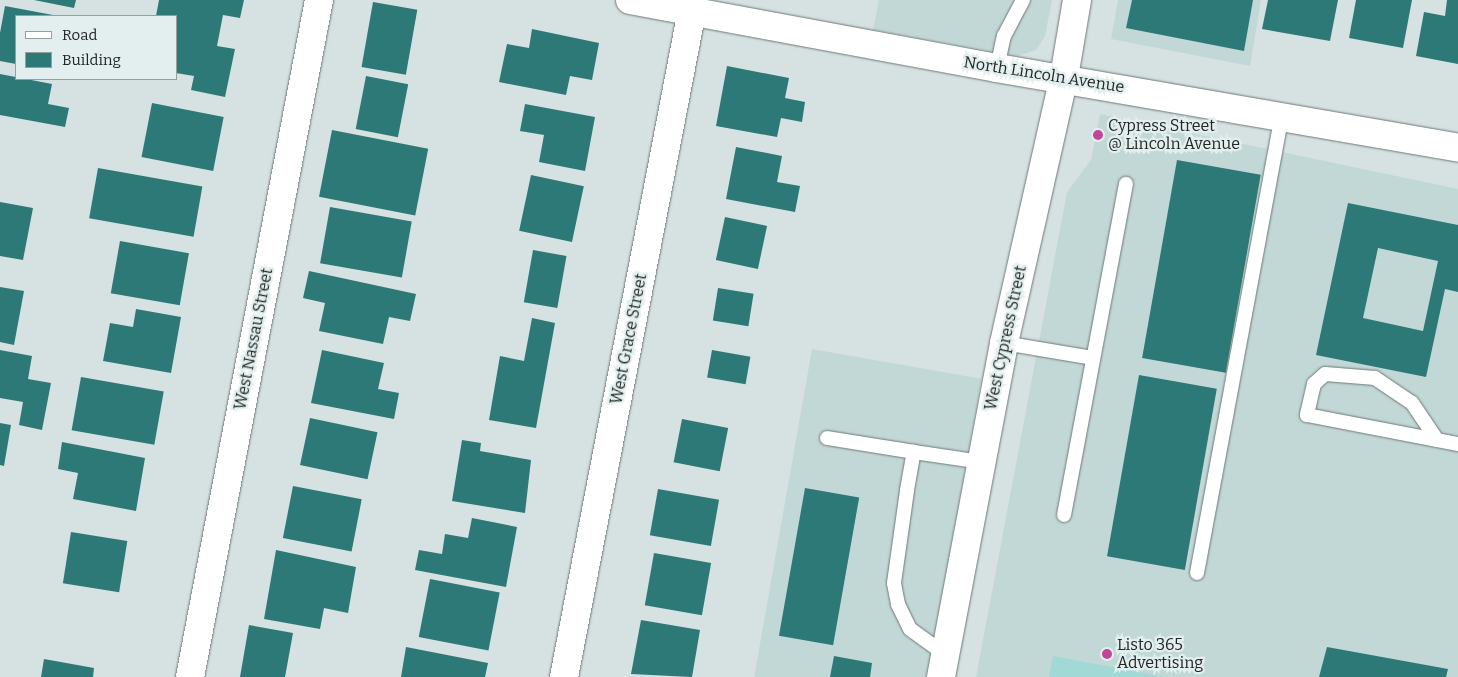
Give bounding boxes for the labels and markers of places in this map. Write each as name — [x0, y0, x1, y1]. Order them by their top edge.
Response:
place label: Cypress Street @ Lincoln Avenue — [1108, 116, 1240, 154]
marker: Cypress Street @ Lincoln Avenue — [1092, 129, 1104, 141]
place label: Listo 365 Advertising — [1117, 635, 1203, 673]
marker: Listo 365 Advertising — [1101, 648, 1113, 660]

